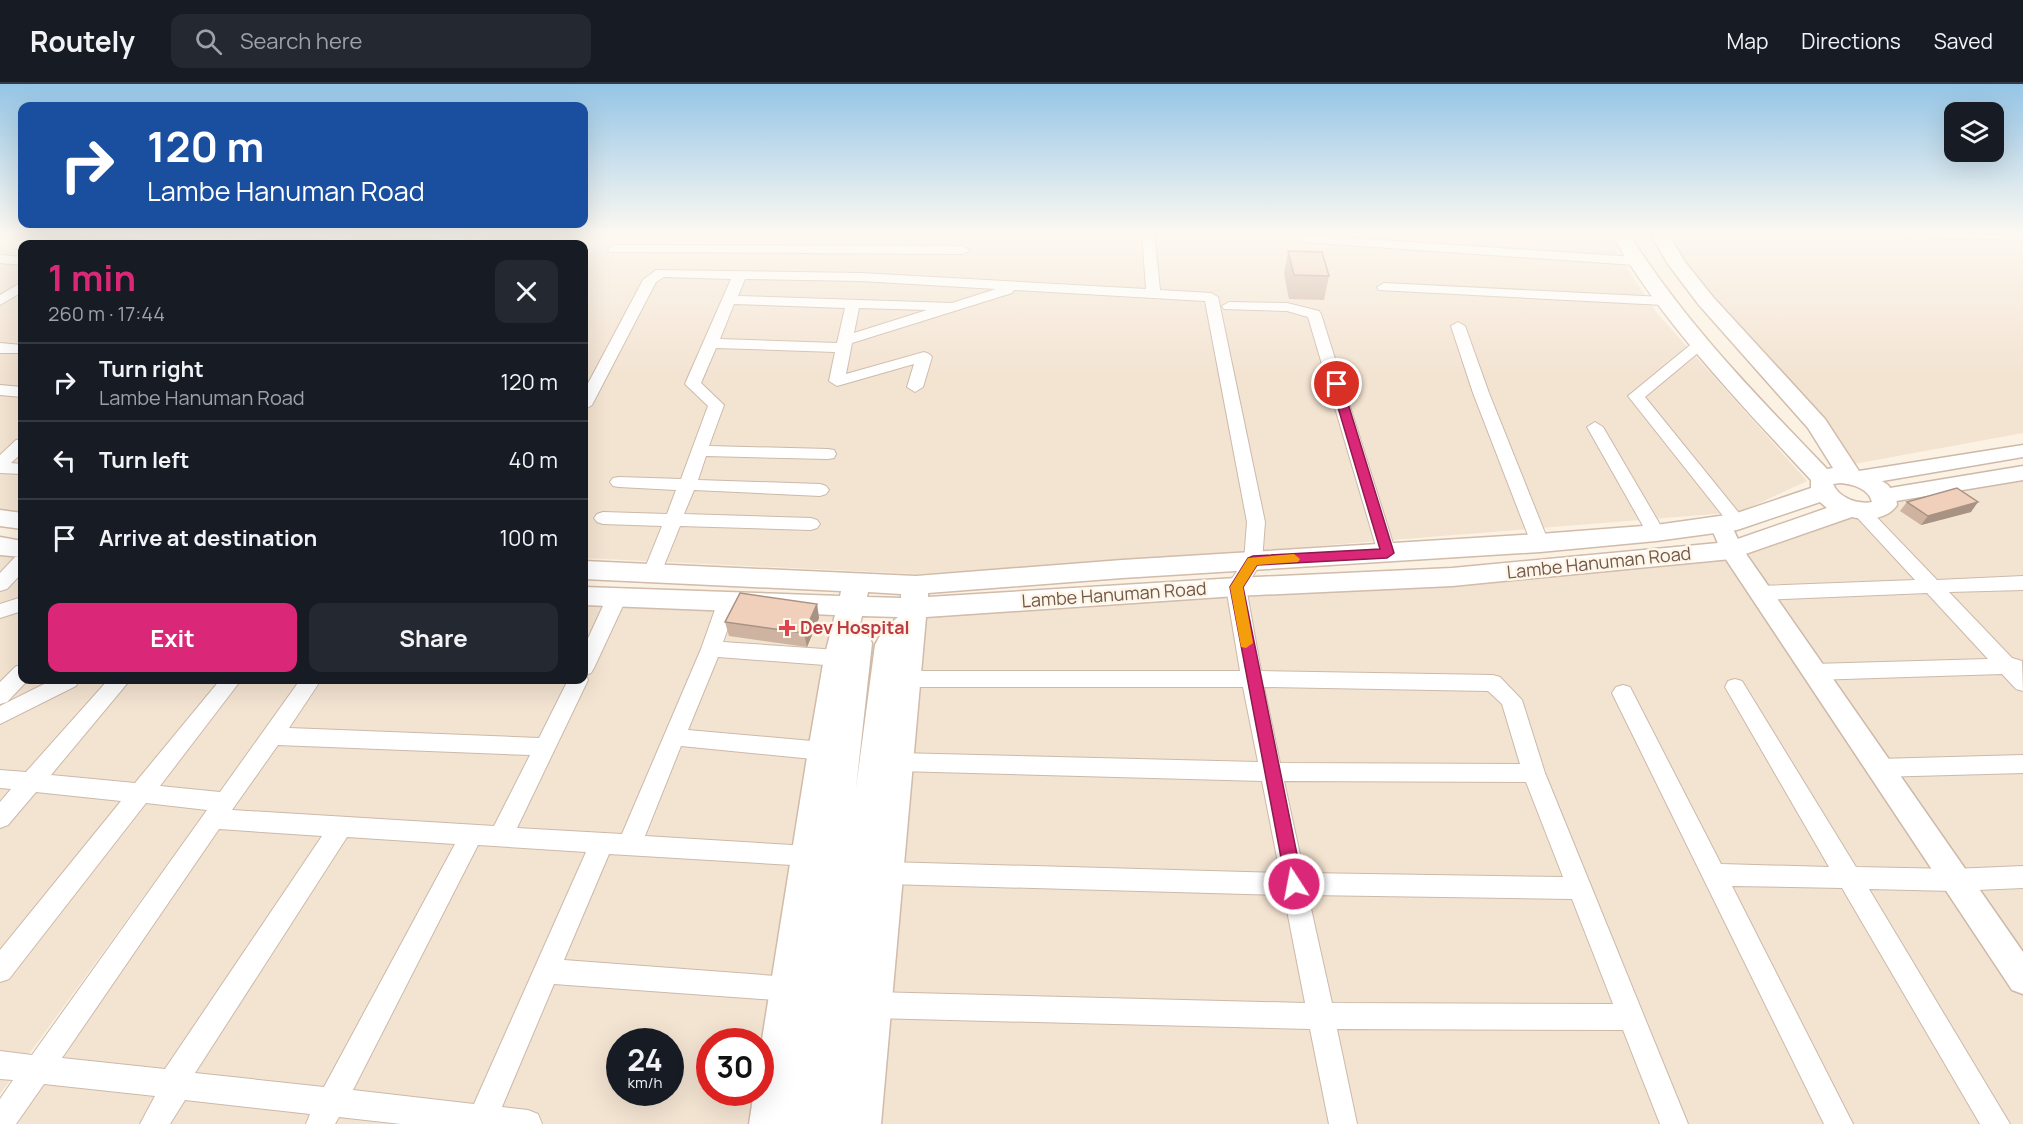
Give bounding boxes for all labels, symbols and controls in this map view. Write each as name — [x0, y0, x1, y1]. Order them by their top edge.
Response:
search box — [171, 14, 591, 68]
text: Routely — [30, 22, 135, 60]
icon: search — [192, 25, 225, 58]
text: Search here — [240, 26, 362, 56]
text: Map — [1727, 27, 1768, 55]
text: Directions — [1801, 27, 1901, 55]
text: Saved — [1934, 27, 1993, 55]
map controls — [1944, 102, 2004, 162]
button: layers — [1944, 102, 2004, 162]
text: 120 m — [147, 117, 264, 175]
icon: right — [48, 126, 126, 204]
text: Lambe Hanuman Road — [147, 172, 425, 209]
text: 1 min — [48, 253, 136, 302]
button: close — [495, 260, 558, 323]
text: 260 m · 17:44 — [48, 300, 165, 327]
text: Turn right — [99, 354, 204, 384]
pin — [1311, 358, 1362, 409]
icon: right — [48, 366, 81, 399]
text: 120 m — [500, 367, 558, 397]
icon: arrive — [1320, 367, 1353, 400]
text: Lambe Hanuman Road — [99, 384, 305, 411]
icon: left — [48, 444, 81, 477]
text: Turn left — [99, 445, 189, 475]
text: 40 m — [509, 445, 558, 475]
icon: arrive — [48, 522, 81, 555]
text: Arrive at destination — [99, 523, 317, 553]
text: 100 m — [500, 523, 558, 553]
street label: Lambe Hanuman Road — [1506, 540, 1692, 584]
street label: Lambe Hanuman Road — [1021, 576, 1207, 612]
button: Exit — [48, 603, 297, 672]
button: Share — [309, 603, 558, 672]
place label: Dev Hospital — [800, 615, 910, 639]
marker: Dev Hospital — [778, 619, 796, 637]
position arrow — [1262, 852, 1326, 916]
speed limit sign: 30 — [696, 1028, 774, 1106]
text: 24 — [627, 1039, 663, 1080]
text: km/h — [628, 1072, 662, 1093]

